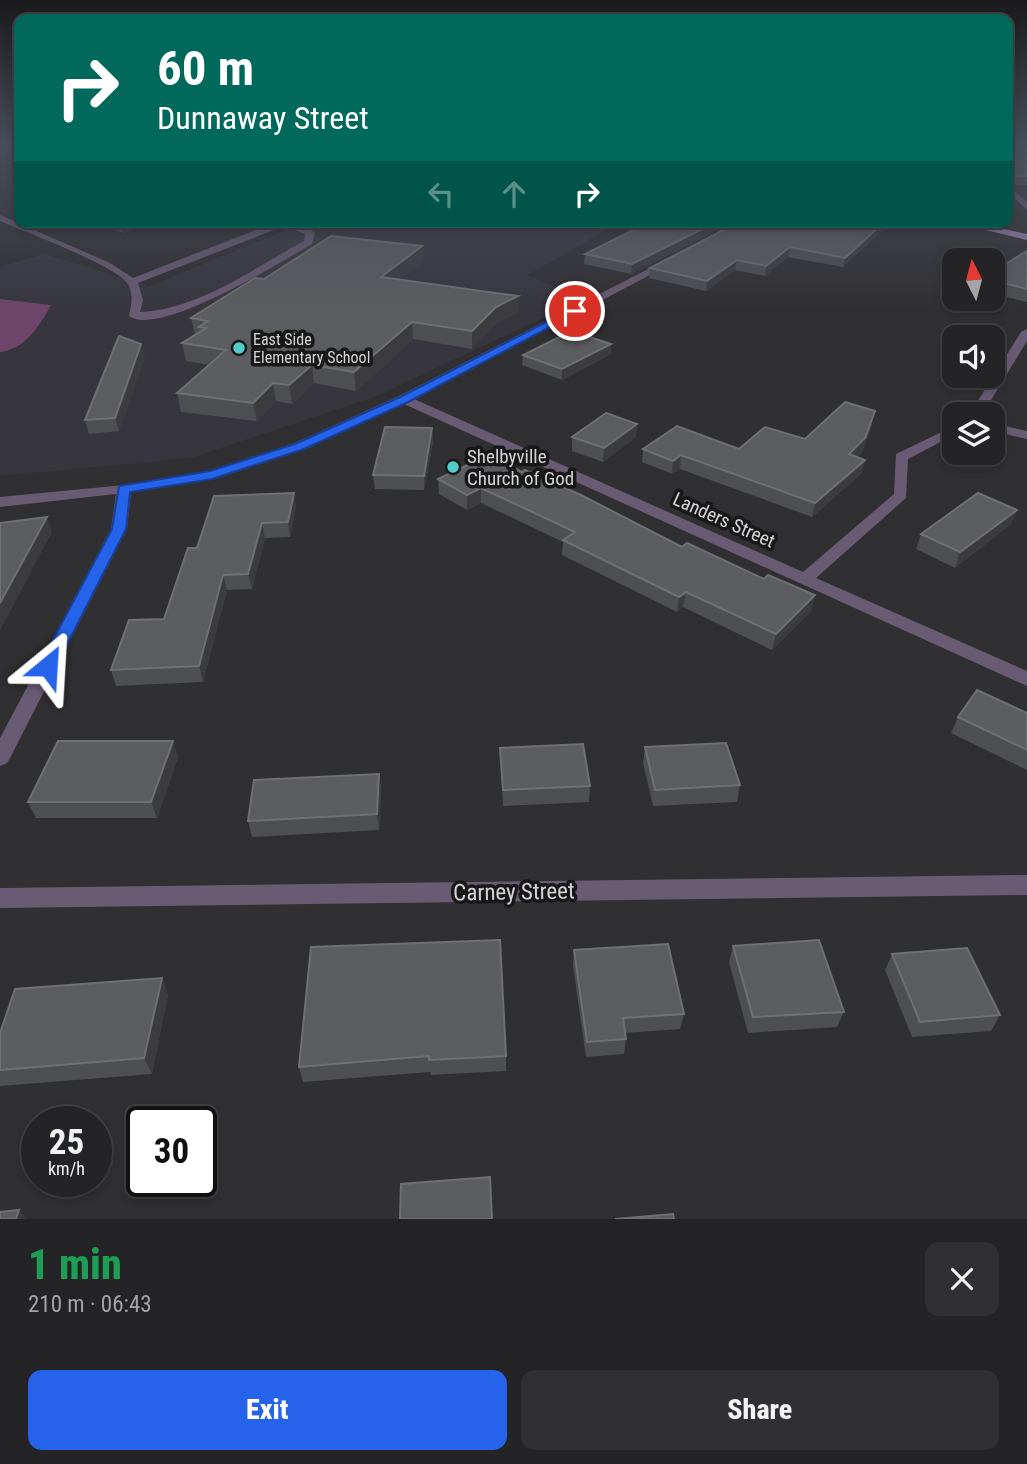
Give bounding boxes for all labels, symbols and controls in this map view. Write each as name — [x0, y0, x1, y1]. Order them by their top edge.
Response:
text: 60 m — [157, 40, 254, 97]
icon: right — [42, 42, 133, 133]
text: Dunnaway Street — [157, 99, 369, 137]
icon: left — [422, 175, 460, 213]
icon: ahead — [495, 175, 533, 213]
icon: right — [568, 175, 606, 213]
north arrow — [942, 248, 1004, 312]
map controls — [942, 248, 1005, 465]
pin — [545, 281, 605, 341]
icon: arrive — [556, 292, 594, 330]
button: sound — [942, 325, 1005, 388]
place label: East Side Elementary School — [253, 330, 370, 367]
marker: East Side Elementary School — [231, 340, 247, 356]
button: layers — [942, 402, 1005, 465]
place label: Shelbyville Church of God — [467, 445, 574, 490]
marker: Shelbyville Church of God — [445, 459, 461, 475]
street label: Landers Street — [670, 487, 778, 553]
position arrow — [11, 629, 85, 703]
street label: Carney Street — [453, 877, 575, 907]
speed limit sign: 30 — [126, 1106, 217, 1197]
text: 25 — [49, 1122, 84, 1163]
text: km/h — [48, 1158, 85, 1179]
text: 1 min — [28, 1240, 122, 1289]
button: close — [925, 1242, 999, 1316]
text: 210 m · 06:43 — [28, 1291, 152, 1318]
button: Exit — [28, 1370, 507, 1450]
button: Share — [521, 1370, 999, 1450]

